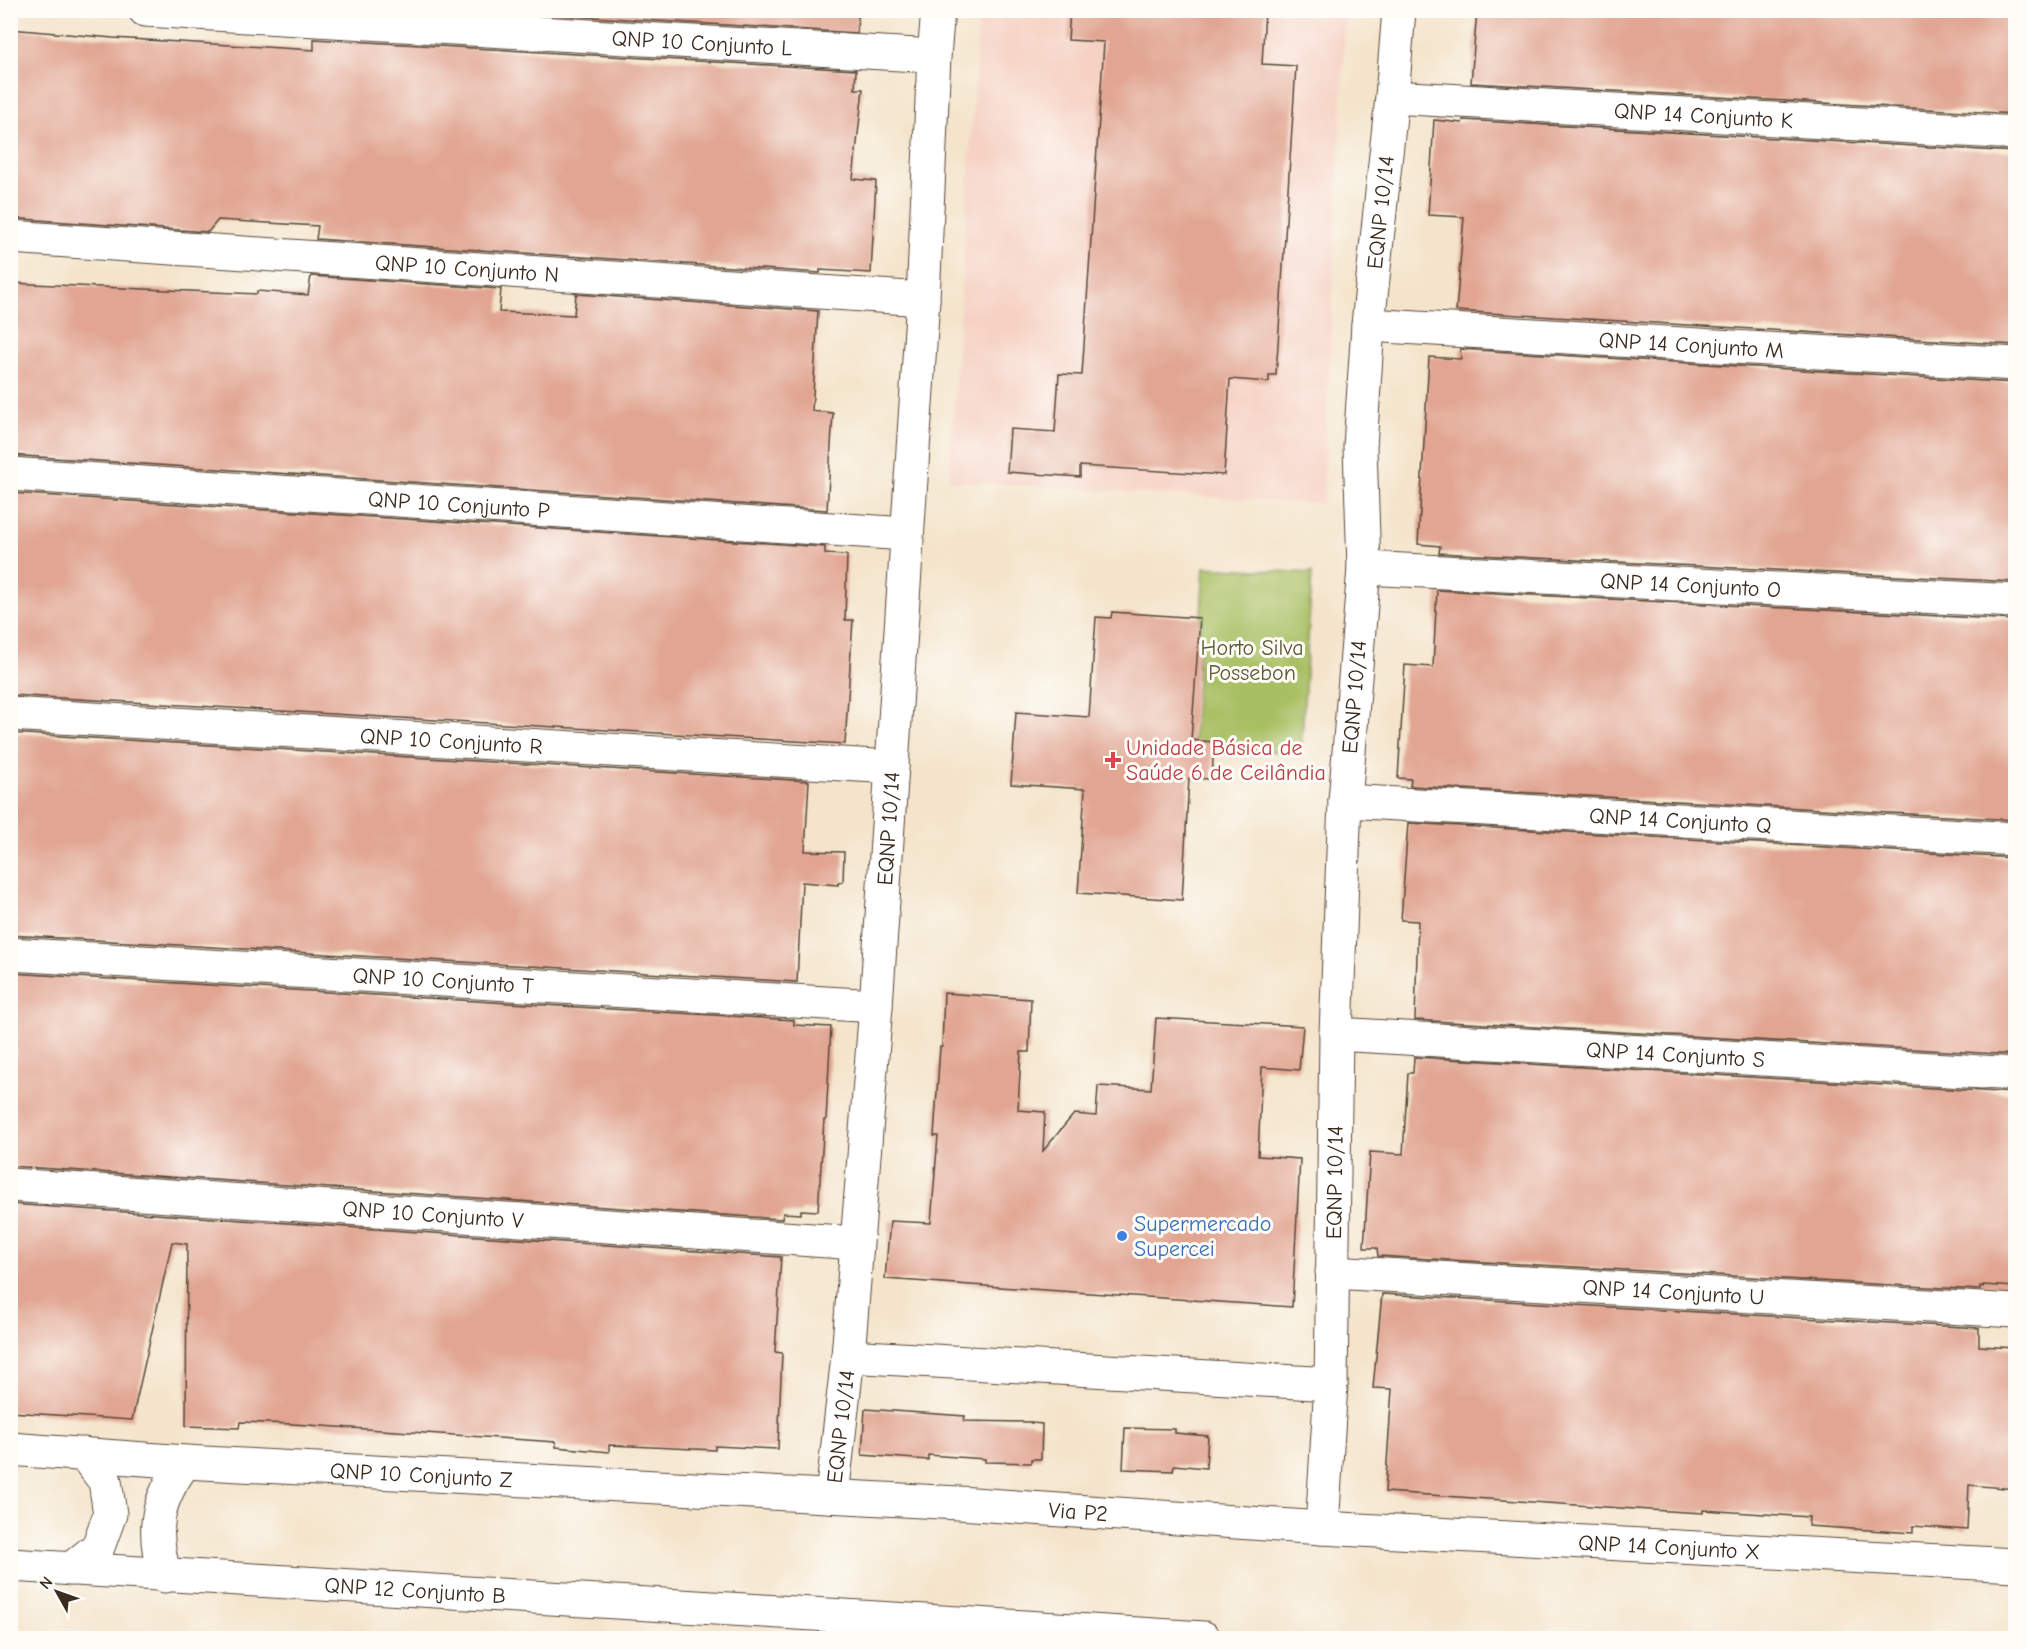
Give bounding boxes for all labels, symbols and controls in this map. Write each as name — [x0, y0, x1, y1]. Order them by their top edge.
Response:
street label: QNP 10 Conjunto L — [611, 25, 793, 62]
street label: QNP 14 Conjunto K — [1613, 98, 1794, 134]
street label: EQNP 10/14 — [1362, 154, 1400, 270]
street label: QNP 10 Conjunto N — [374, 250, 560, 288]
street label: QNP 14 Conjunto M — [1598, 327, 1785, 364]
street label: QNP 10 Conjunto P — [367, 486, 551, 524]
street label: QNP 14 Conjunto O — [1599, 568, 1782, 603]
park label: Horto Silva Possebon — [1201, 635, 1303, 686]
street label: EQNP 10/14 — [1337, 639, 1372, 755]
street label: QNP 10 Conjunto R — [359, 723, 543, 760]
place label: Unidade Básica de Saúde 6 de Ceilândia — [1126, 735, 1326, 786]
marker: Unidade Básica de Saúde 6 de Ceilândia — [1104, 751, 1122, 769]
street label: EQNP 10/14 — [872, 771, 906, 886]
street label: QNP 14 Conjunto Q — [1589, 803, 1772, 839]
street label: QNP 10 Conjunto T — [352, 963, 535, 999]
street label: QNP 14 Conjunto S — [1585, 1037, 1766, 1073]
street label: EQNP 10/14 — [1321, 1125, 1349, 1239]
street label: QNP 10 Conjunto V — [341, 1196, 525, 1234]
place label: Supermercado Supercei — [1134, 1211, 1271, 1262]
marker: Supermercado Supercei — [1115, 1229, 1129, 1243]
street label: QNP 14 Conjunto U — [1582, 1274, 1765, 1311]
street label: EQNP 10/14 — [822, 1369, 860, 1485]
street label: QNP 10 Conjunto Z — [329, 1458, 513, 1493]
street label: Via P2 — [1048, 1497, 1109, 1527]
street label: QNP 14 Conjunto X — [1577, 1530, 1761, 1565]
north arrow — [27, 1562, 87, 1622]
street label: QNP 12 Conjunto B — [324, 1572, 507, 1609]
text: N — [36, 1573, 57, 1593]

